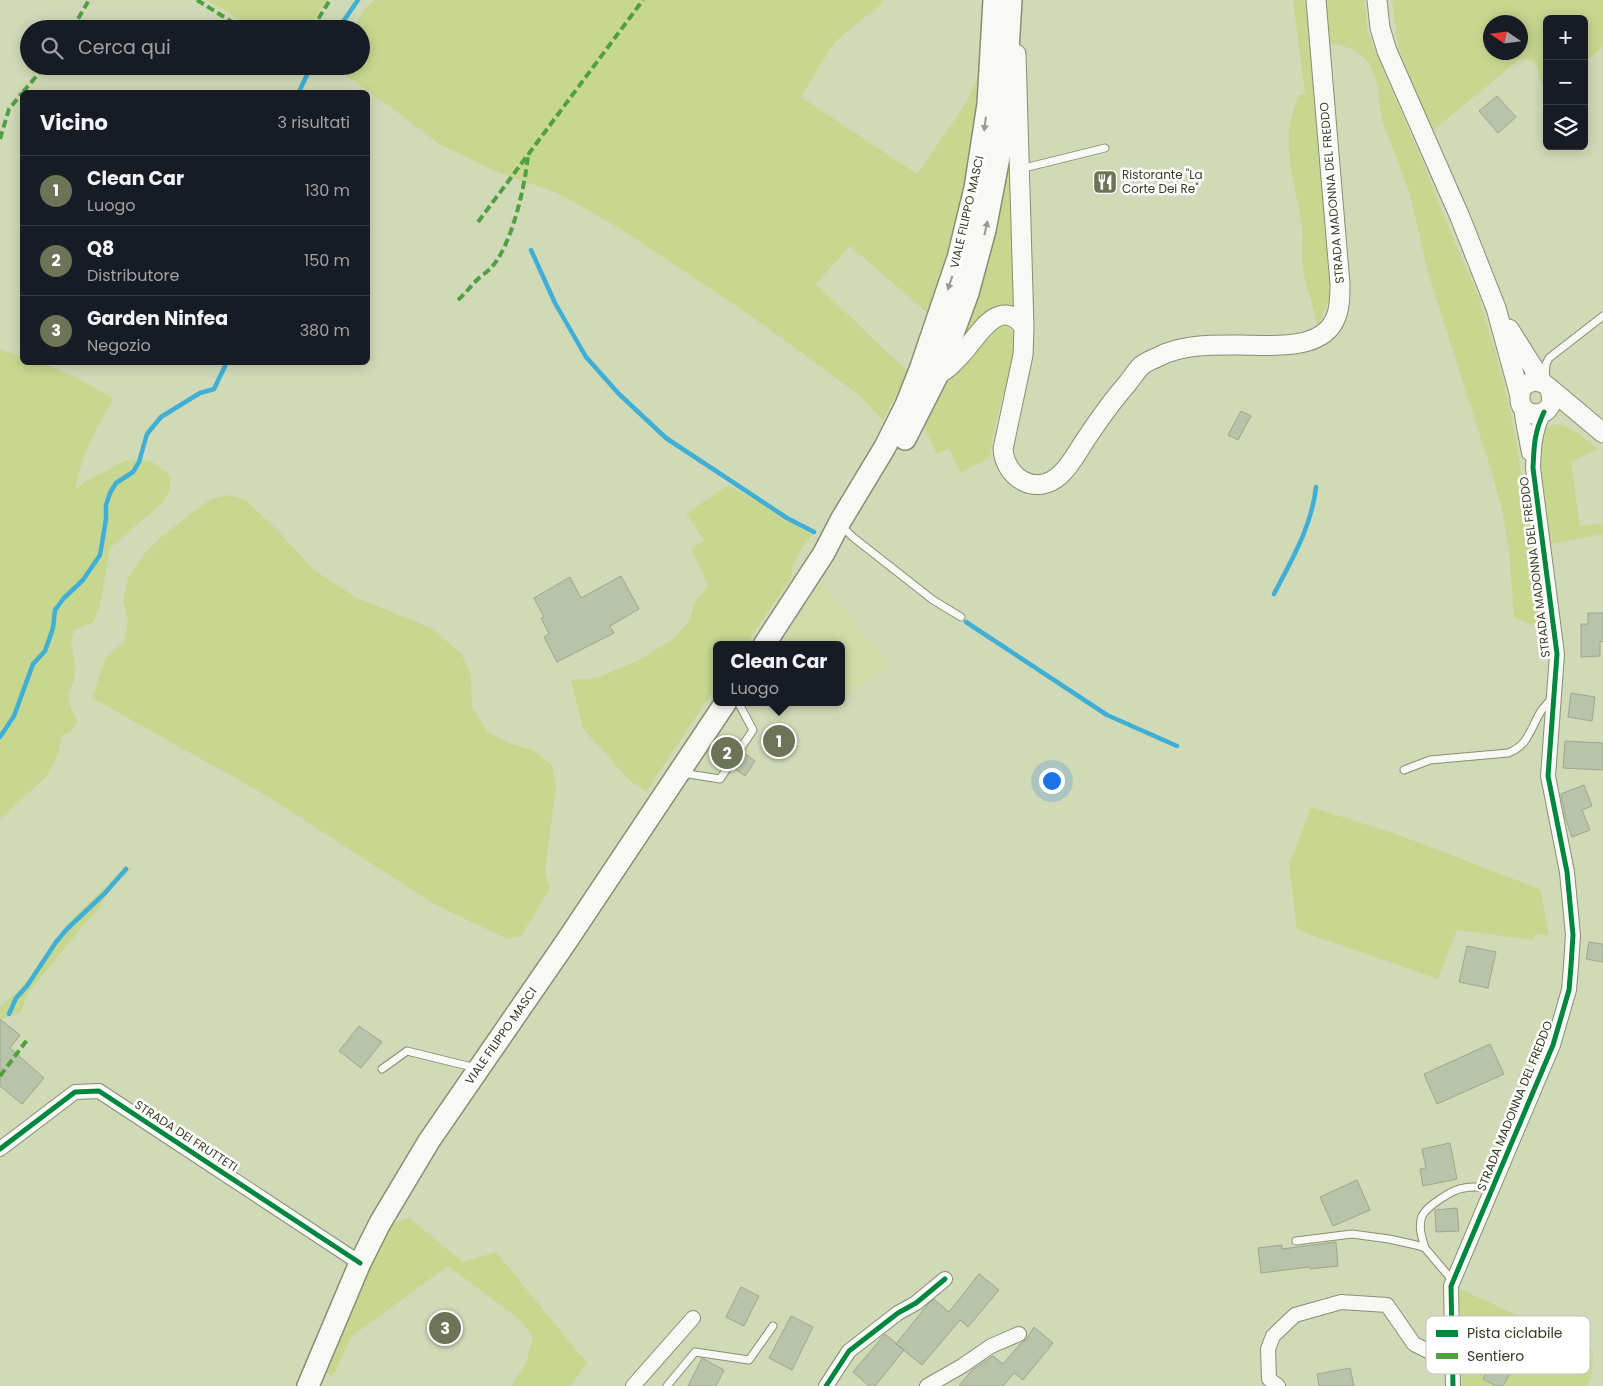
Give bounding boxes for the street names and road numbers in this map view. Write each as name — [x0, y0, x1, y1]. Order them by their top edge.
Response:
street label: STRADA MADONNA DEL FREDDO — [1315, 102, 1348, 285]
street label: VIALE FILIPPO MASCI — [945, 154, 988, 270]
street label: STRADA MADONNA DEL FREDDO — [1515, 476, 1554, 658]
street label: VIALE FILIPPO MASCI — [461, 984, 541, 1088]
street label: STRADA MADONNA DEL FREDDO — [1473, 1018, 1557, 1193]
street label: STRADA DEI FRUTTETI — [132, 1096, 241, 1175]

